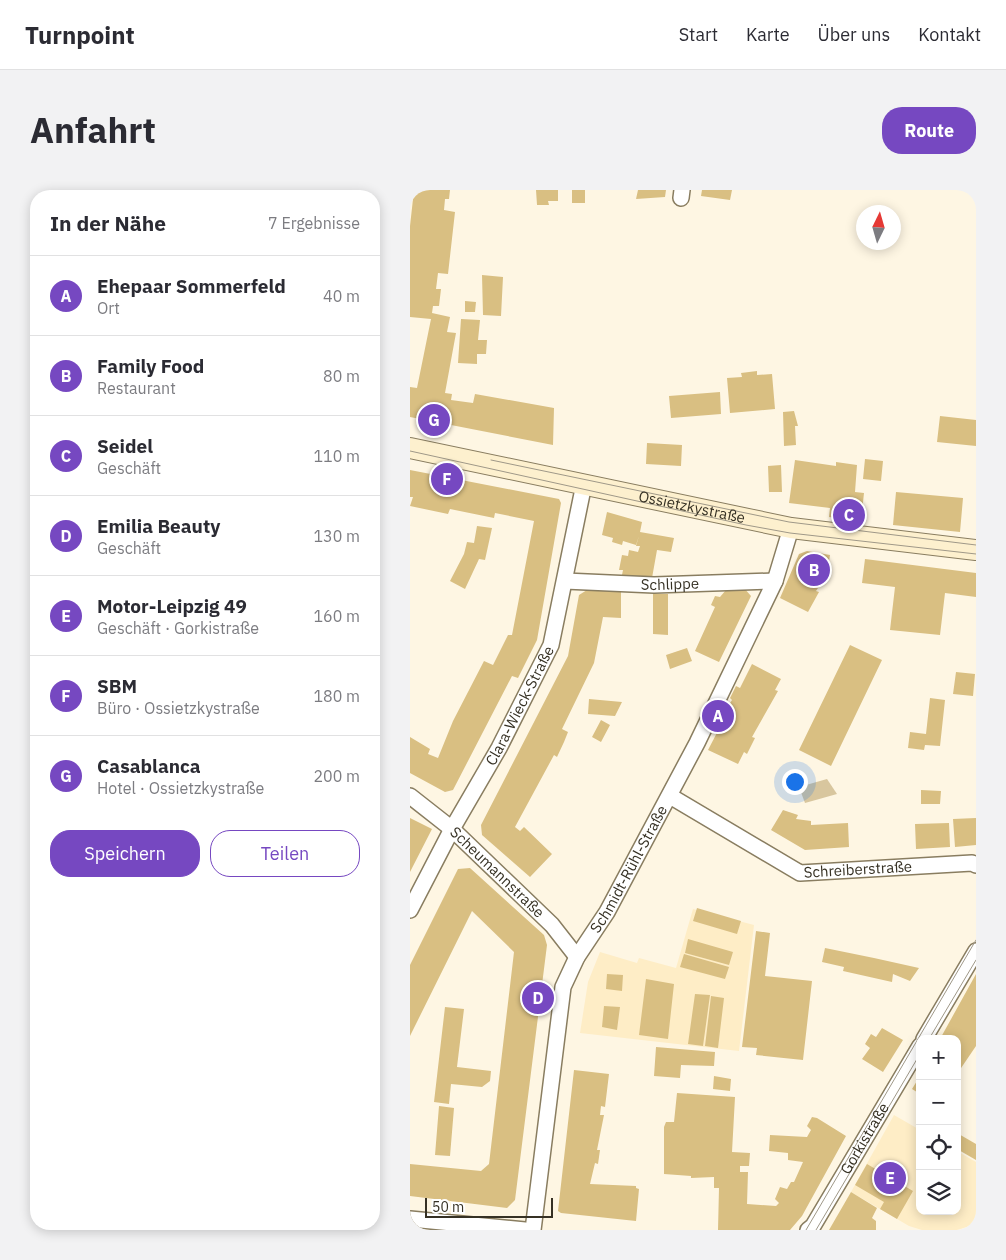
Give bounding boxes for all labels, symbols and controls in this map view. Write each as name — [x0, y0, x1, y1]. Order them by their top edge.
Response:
text: Turnpoint — [25, 19, 135, 51]
text: Start — [679, 23, 718, 46]
text: Karte — [746, 23, 790, 46]
text: Über uns — [818, 23, 890, 46]
text: Kontakt — [918, 23, 981, 46]
text: Anfahrt — [30, 107, 156, 153]
button: Route — [882, 107, 976, 154]
north arrow — [856, 205, 901, 250]
text: In der Nähe — [50, 209, 166, 237]
text: 7 Ergebnisse — [268, 213, 360, 233]
text: Ehepaar Sommerfeld — [97, 274, 286, 298]
text: A — [61, 286, 71, 306]
text: 40 m — [323, 286, 360, 306]
text: Ort — [97, 298, 120, 318]
text: Family Food — [97, 354, 204, 378]
text: B — [61, 366, 71, 386]
text: 80 m — [323, 366, 360, 386]
text: Restaurant — [97, 378, 176, 398]
pin: G — [418, 401, 450, 439]
text: Seidel — [97, 434, 153, 458]
text: C — [61, 446, 71, 466]
text: 110 m — [313, 446, 360, 466]
text: Geschäft — [97, 458, 161, 478]
pin: F — [431, 460, 463, 498]
street label: Ossietzkystraße — [637, 486, 747, 527]
pin: C — [833, 496, 865, 534]
text: Emilia Beauty — [97, 514, 220, 538]
text: D — [60, 526, 72, 546]
text: 130 m — [313, 526, 360, 546]
text: Geschäft — [97, 538, 161, 558]
pin: B — [798, 551, 830, 589]
street label: Schlippe — [640, 574, 699, 594]
text: Motor-Leipzig 49 — [97, 594, 247, 618]
text: E — [61, 606, 71, 626]
text: 160 m — [313, 606, 360, 626]
text: Geschäft · Gorkistraße — [97, 618, 259, 638]
street label: Clara-Wieck-Straße — [481, 643, 558, 769]
text: SBM — [97, 674, 137, 698]
text: F — [61, 686, 71, 706]
text: 180 m — [313, 686, 360, 706]
pin: A — [702, 697, 734, 735]
text: Büro · Ossietzkystraße — [97, 698, 260, 718]
text: Casablanca — [97, 754, 201, 778]
text: G — [60, 766, 72, 786]
text: 200 m — [313, 766, 360, 786]
your location — [782, 769, 808, 795]
text: Hotel · Ossietzkystraße — [97, 778, 264, 798]
street label: Schmidt-Rühl-Straße — [586, 802, 671, 937]
street label: Scheumannstraße — [446, 822, 549, 922]
button: Speichern — [50, 830, 200, 877]
button: Teilen — [210, 830, 360, 877]
street label: Schreiberstraße — [803, 857, 912, 882]
pin: D — [522, 979, 554, 1017]
map controls — [916, 1035, 961, 1215]
button: + — [916, 1035, 961, 1080]
button: − — [916, 1080, 961, 1125]
street label: Gorkistraße — [836, 1099, 893, 1178]
button: locate — [916, 1125, 961, 1170]
pin: E — [874, 1159, 906, 1197]
button: layers — [916, 1170, 961, 1215]
scale bar — [425, 1195, 552, 1218]
text: 50 m — [432, 1198, 464, 1216]

